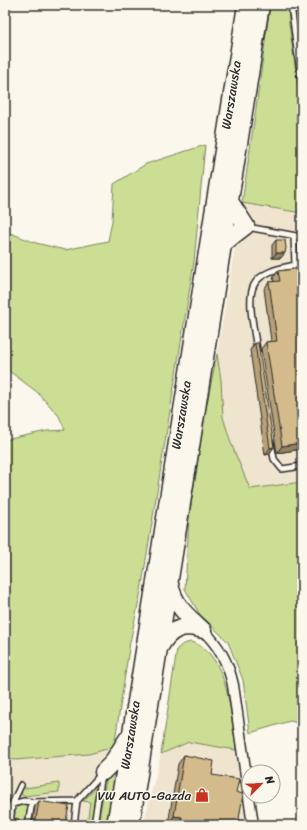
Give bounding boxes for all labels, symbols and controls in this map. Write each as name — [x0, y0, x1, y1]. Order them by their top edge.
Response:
street label: Warszawska — [214, 59, 248, 131]
street label: Warszawska — [164, 379, 198, 451]
street label: Warszawska — [113, 699, 147, 771]
north arrow — [241, 764, 281, 804]
text: N — [259, 772, 280, 788]
place label: VW AUTO-Gazda — [98, 784, 191, 807]
shop icon: VW AUTO-Gazda — [194, 787, 210, 803]

